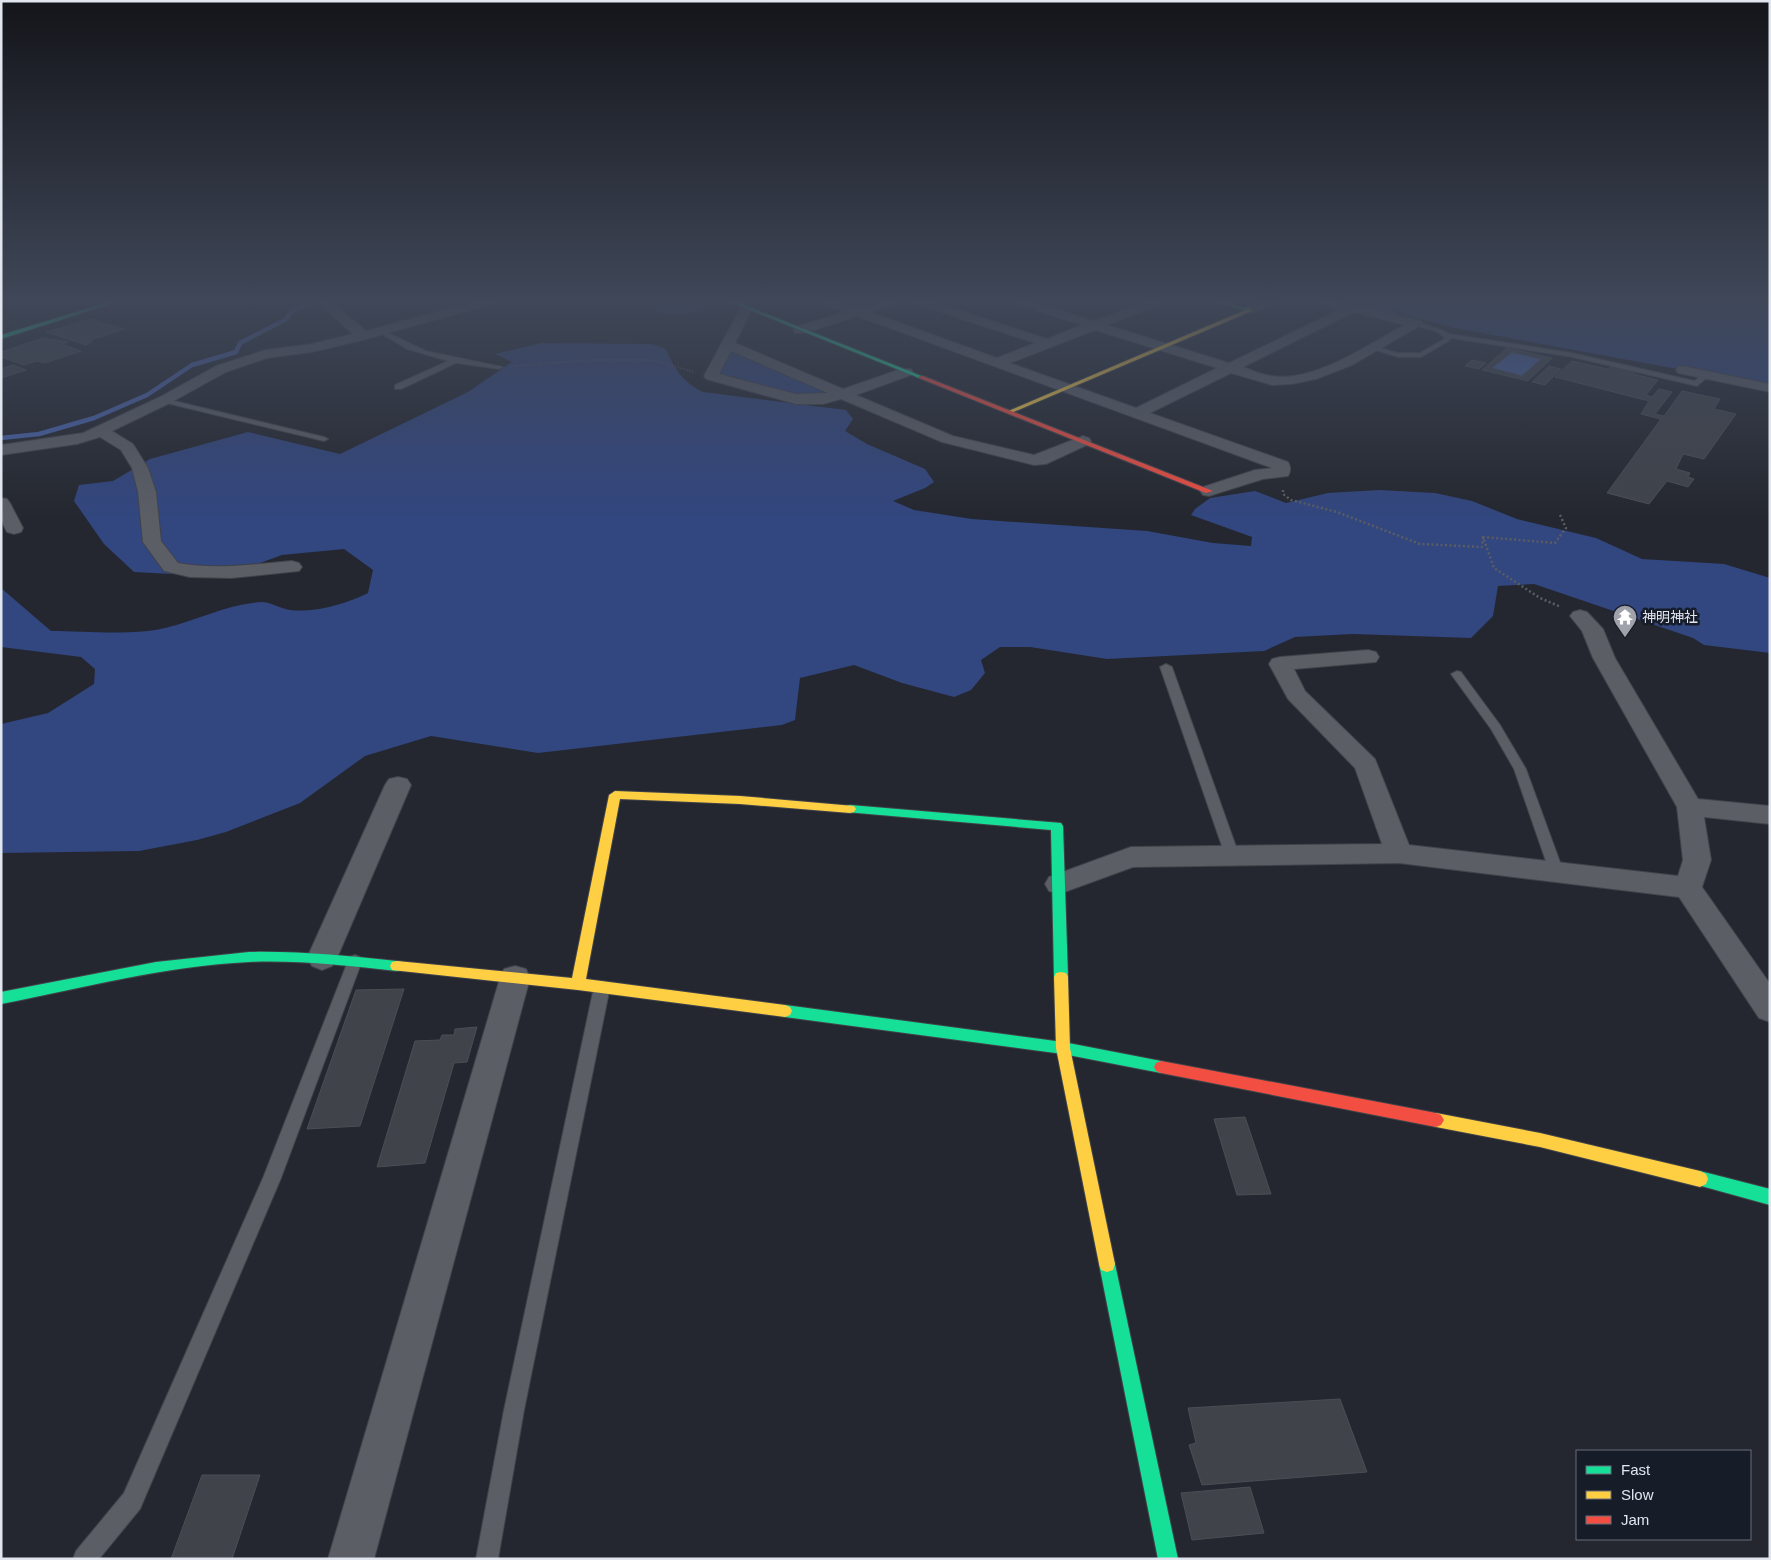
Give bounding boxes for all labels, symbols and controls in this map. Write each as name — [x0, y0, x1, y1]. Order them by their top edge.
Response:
temple icon: 神明神社 — [1612, 604, 1638, 638]
place label: 神明神社 — [1642, 609, 1698, 625]
legend — [1576, 1450, 1751, 1540]
text: Fast — [1621, 1461, 1651, 1478]
text: Slow — [1621, 1486, 1654, 1503]
text: Jam — [1621, 1511, 1649, 1528]

